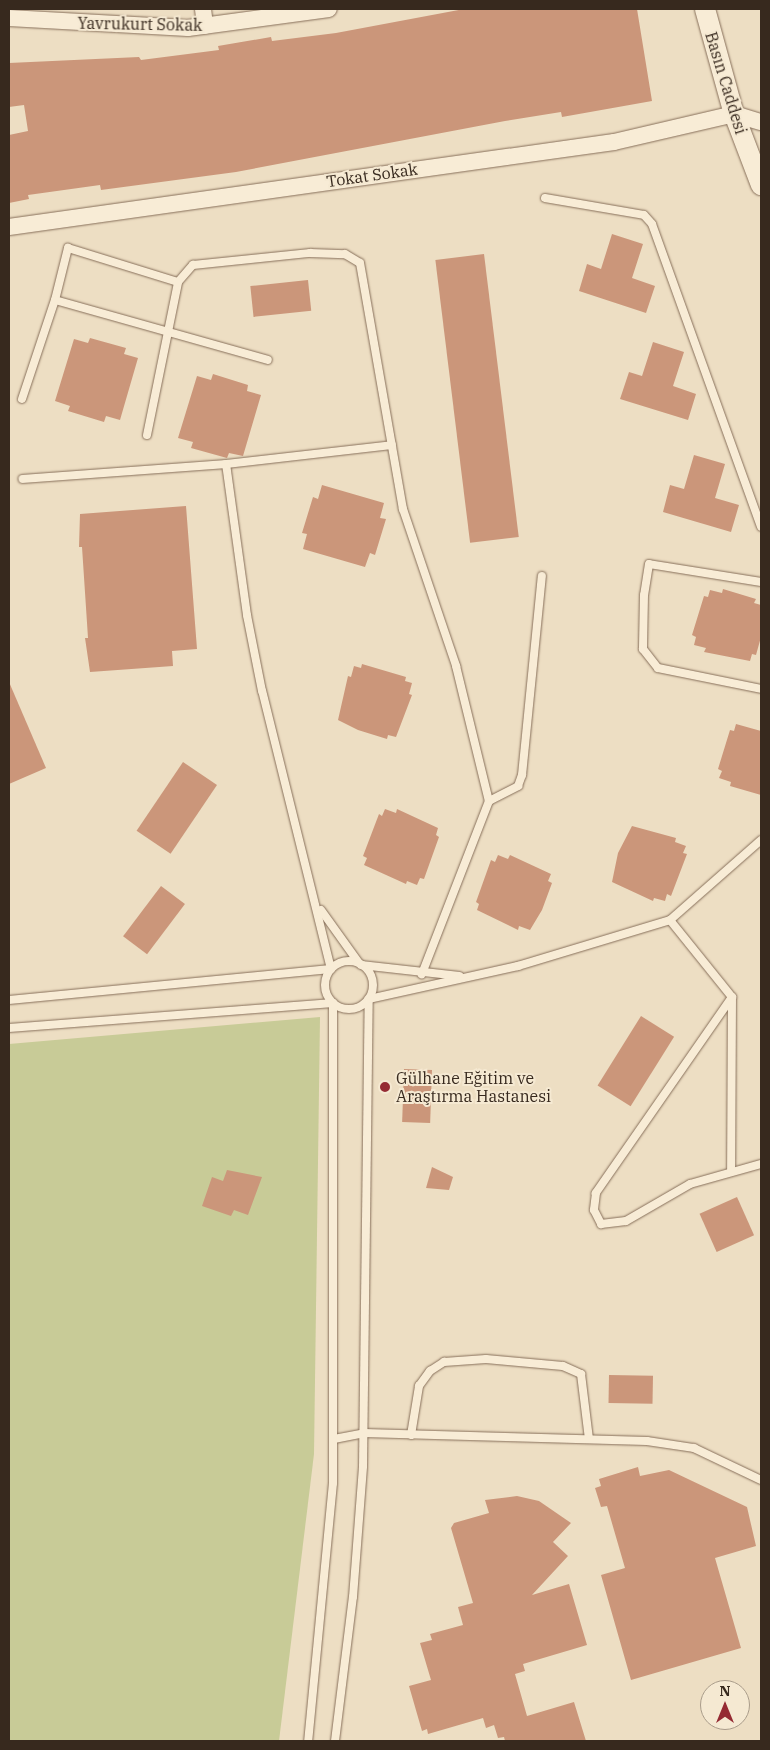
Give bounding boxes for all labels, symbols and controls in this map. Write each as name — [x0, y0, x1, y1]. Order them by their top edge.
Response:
street label: Yavrukurt Sokak — [77, 13, 203, 35]
street label: Basın Caddesi — [701, 29, 751, 137]
street label: Tokat Sokak — [325, 159, 419, 191]
place label: Gülhane Eğitim ve Araştırma Hastanesi — [396, 1068, 551, 1106]
marker: Gülhane Eğitim ve Araştırma Hastanesi — [378, 1080, 392, 1094]
north arrow — [700, 1680, 750, 1730]
text: N — [719, 1682, 731, 1700]

